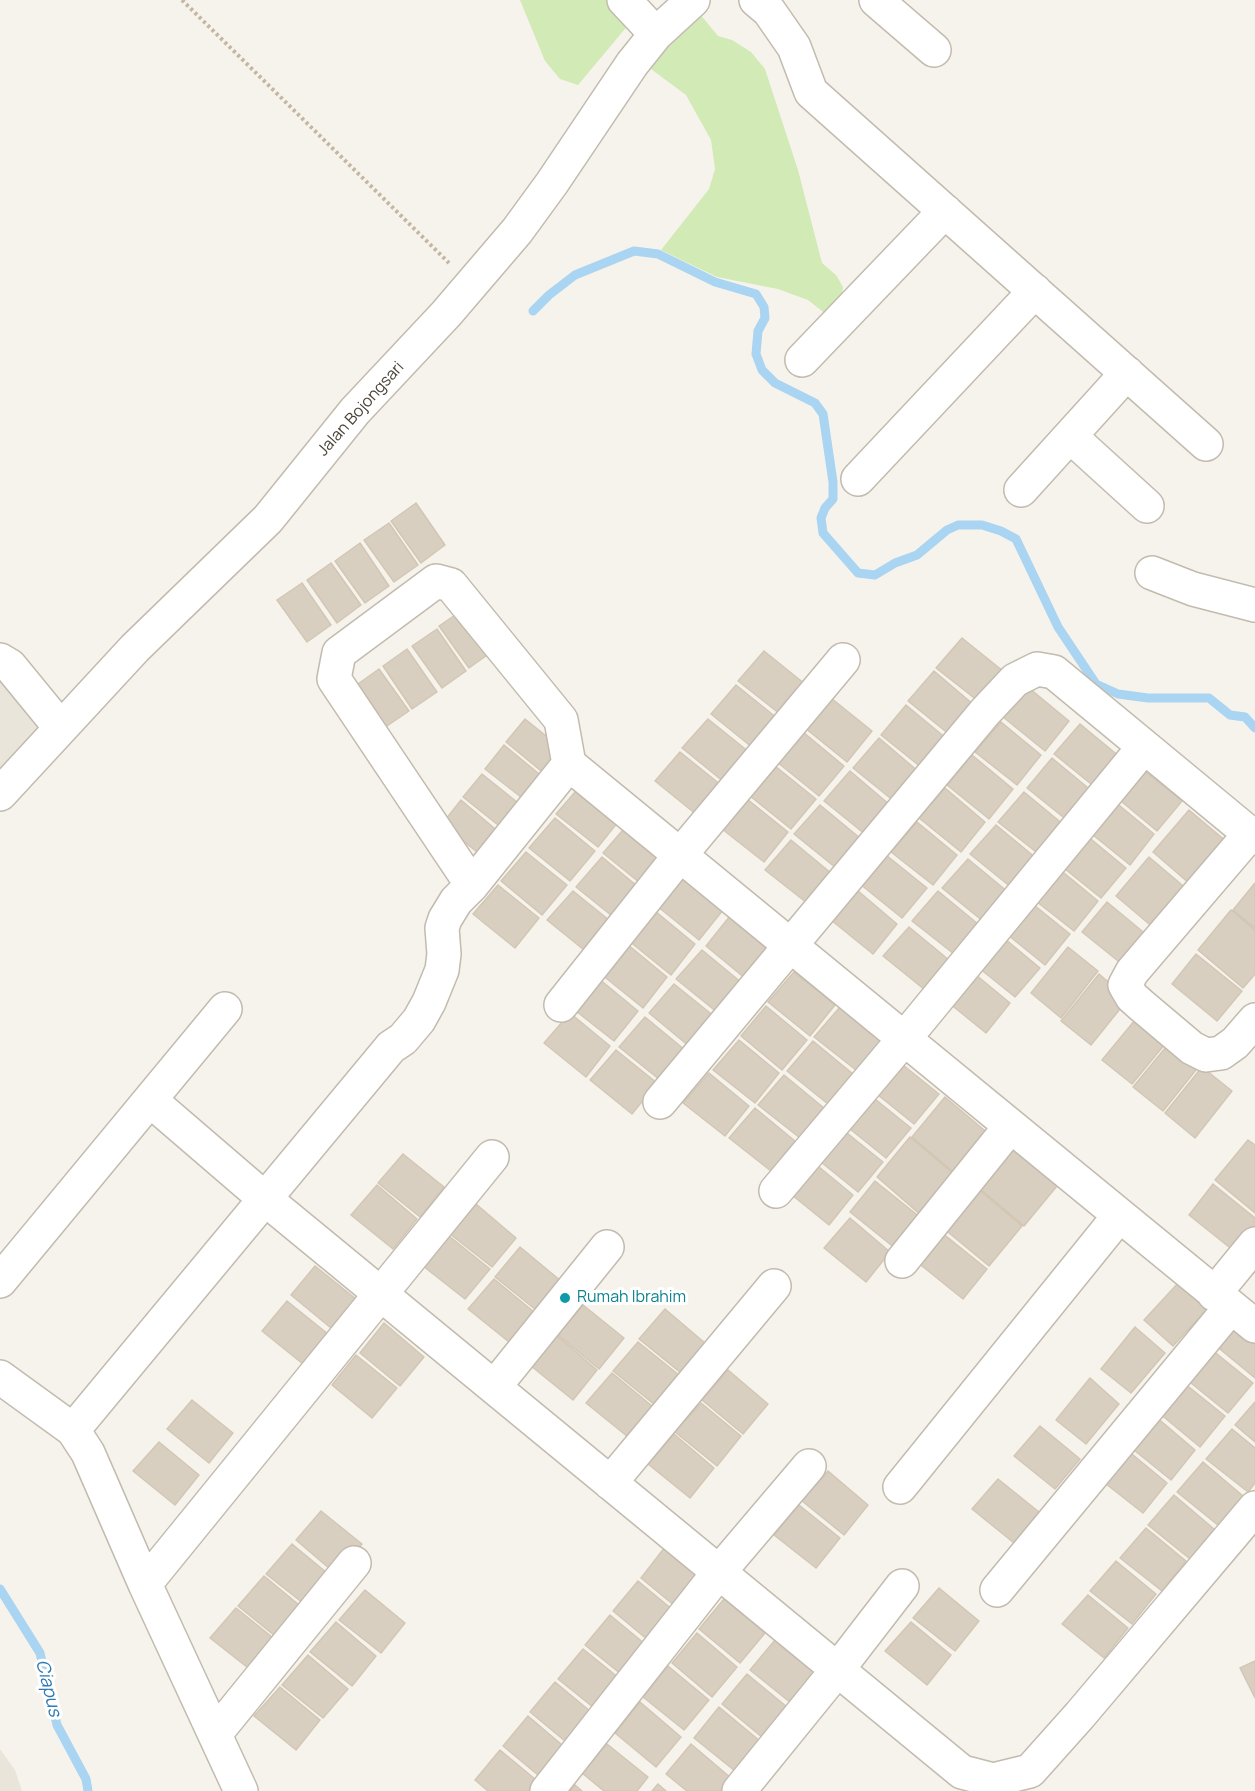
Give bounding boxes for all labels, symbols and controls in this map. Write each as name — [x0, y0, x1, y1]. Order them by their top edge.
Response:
street label: Jalan Bojongsari — [314, 358, 408, 460]
place label: Rumah Ibrahim — [577, 1288, 686, 1308]
marker: Rumah Ibrahim — [558, 1291, 572, 1305]
water label: Ciapus — [31, 1657, 65, 1719]

